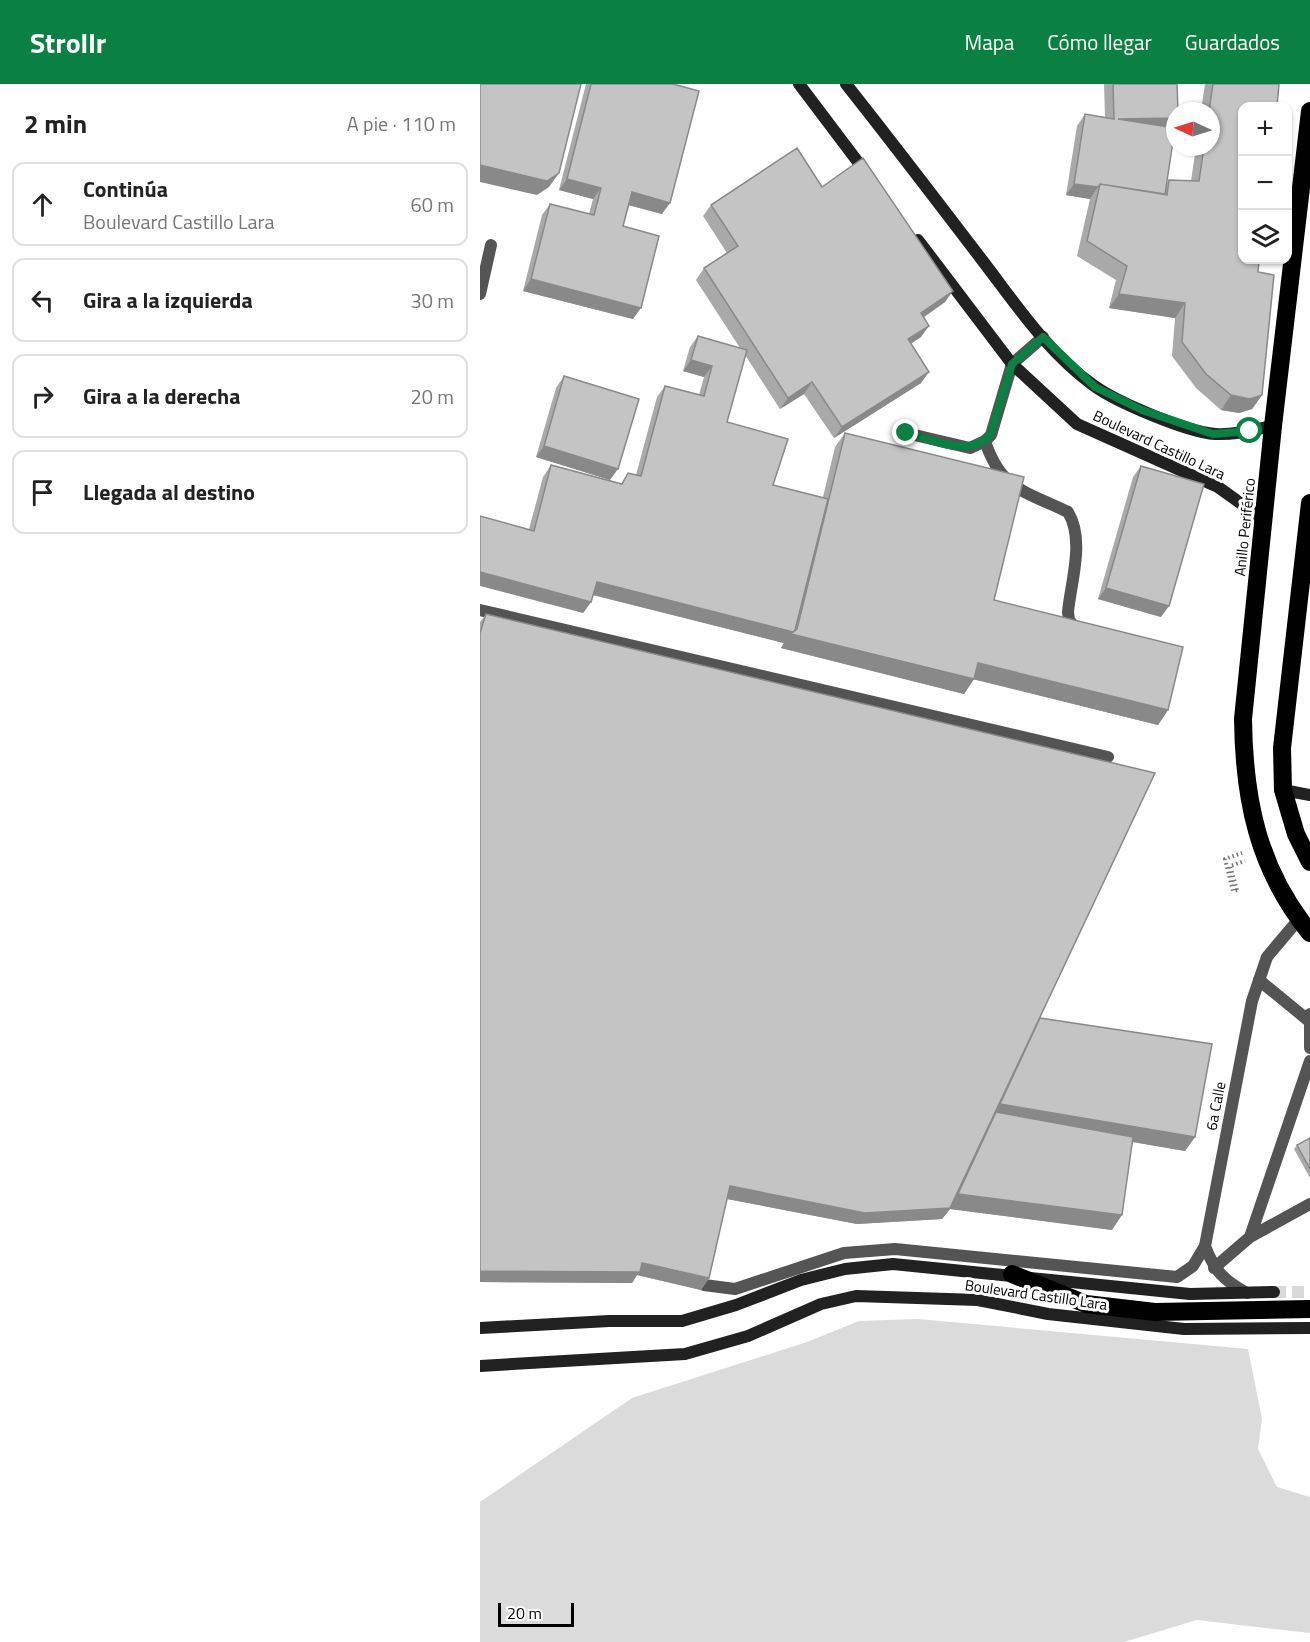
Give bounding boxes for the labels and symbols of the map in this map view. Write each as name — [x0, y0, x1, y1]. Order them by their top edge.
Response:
north arrow — [1166, 102, 1220, 156]
street label: Boulevard Castillo Lara — [1089, 404, 1230, 486]
route start — [1236, 417, 1262, 443]
route end — [892, 419, 918, 445]
street label: Anillo Periférico — [1228, 477, 1261, 577]
street label: 6a Calle — [1200, 1079, 1232, 1132]
street label: Boulevard Castillo Lara — [963, 1273, 1109, 1316]
scale bar — [498, 1600, 574, 1628]

